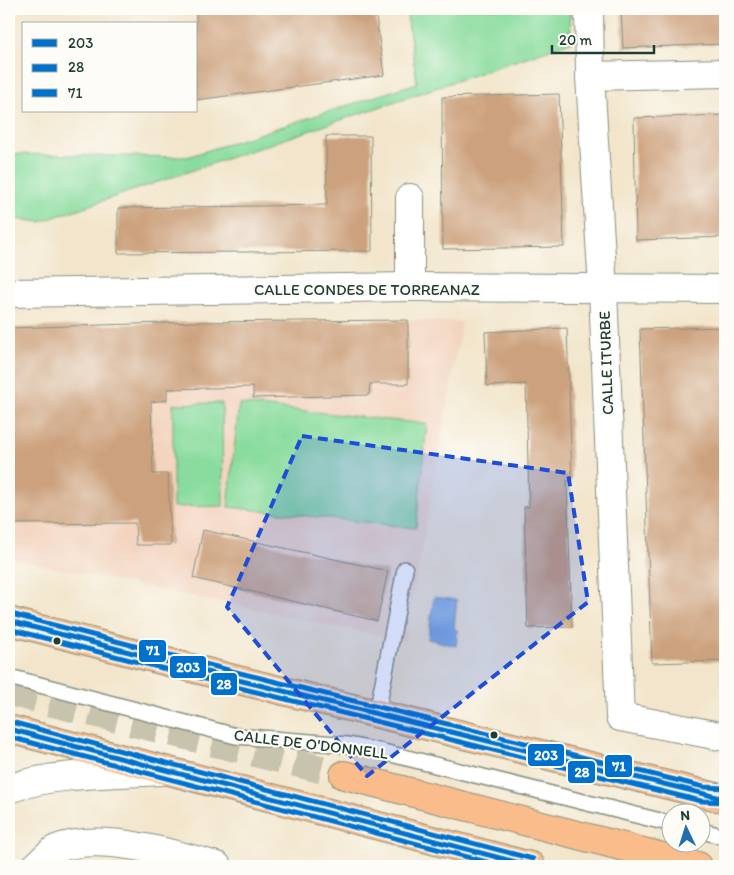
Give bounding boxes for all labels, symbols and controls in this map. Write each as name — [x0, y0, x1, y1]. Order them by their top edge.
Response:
legend — [22, 22, 198, 112]
scale bar — [552, 22, 654, 54]
text: 20 m — [559, 31, 593, 49]
text: 203 — [68, 34, 93, 52]
text: 28 — [68, 58, 84, 76]
text: 71 — [68, 84, 82, 102]
street label: CALLE CONDES DE TORREANAZ — [254, 280, 480, 299]
street label: CALLE ITURBE — [595, 311, 617, 415]
unlabelled marker — [52, 636, 62, 646]
line badge: 71 — [138, 639, 167, 663]
text: 71 — [145, 642, 160, 659]
line badge: 203 — [169, 655, 207, 679]
text: 203 — [176, 659, 200, 676]
line badge: 28 — [210, 672, 238, 696]
text: 28 — [216, 676, 232, 693]
street label: CALLE DE O'DONNELL — [233, 725, 389, 763]
unlabelled marker — [489, 730, 499, 740]
line badge: 203 — [527, 743, 565, 767]
text: 203 — [534, 747, 558, 764]
line badge: 71 — [604, 754, 633, 778]
text: 71 — [611, 758, 626, 775]
line badge: 28 — [567, 760, 596, 784]
text: 28 — [574, 764, 590, 781]
north arrow — [662, 802, 712, 852]
text: N — [680, 807, 690, 824]

